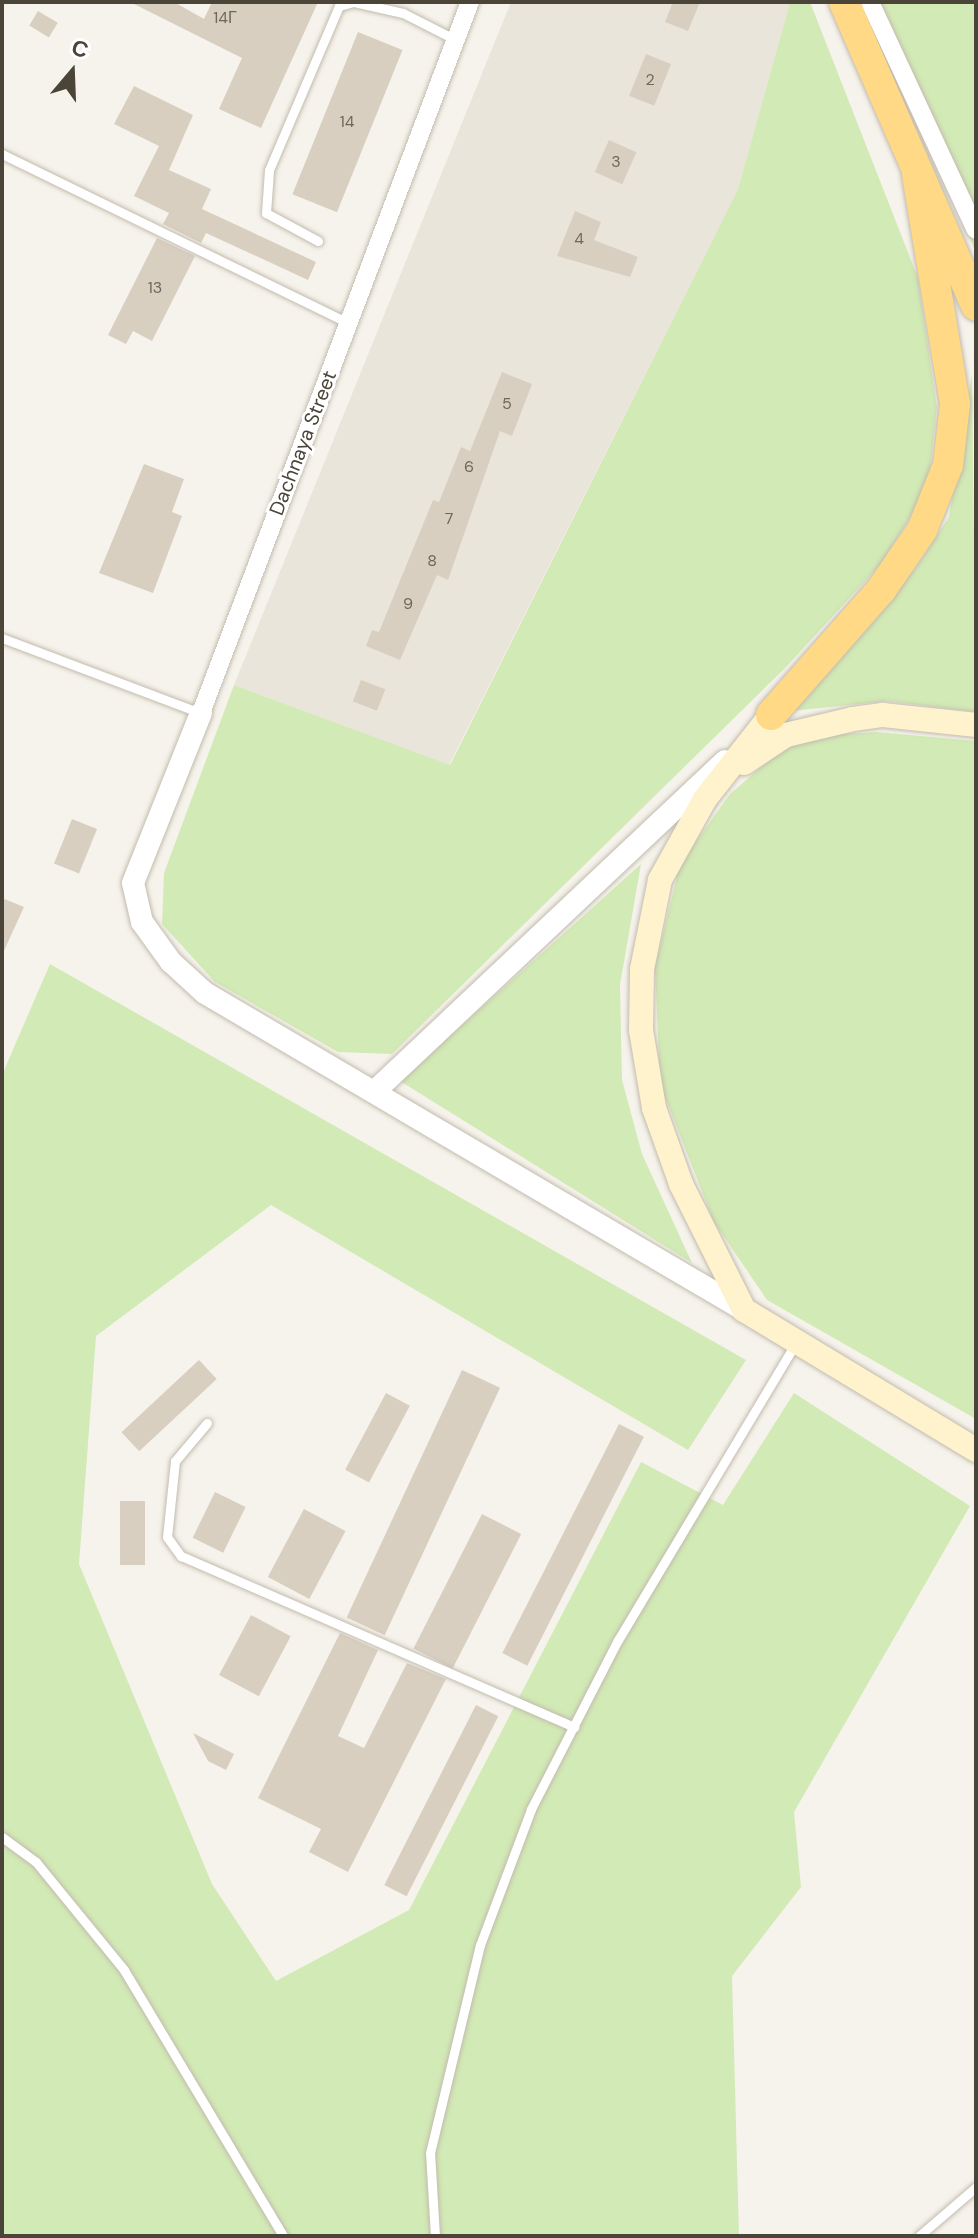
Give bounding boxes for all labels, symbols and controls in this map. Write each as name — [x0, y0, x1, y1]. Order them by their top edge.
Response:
house number: 14Г — [213, 8, 237, 28]
north arrow — [32, 32, 112, 112]
text: С — [68, 33, 92, 65]
house number: 2 — [645, 70, 655, 90]
house number: 14 — [340, 112, 354, 132]
house number: 3 — [611, 152, 621, 172]
house number: 4 — [574, 229, 584, 249]
house number: 13 — [148, 278, 162, 298]
street label: Dachnaya Street — [264, 367, 342, 519]
house number: 5 — [502, 394, 512, 414]
house number: 6 — [464, 457, 474, 477]
house number: 7 — [445, 509, 453, 529]
house number: 8 — [427, 551, 437, 571]
house number: 9 — [403, 594, 413, 614]

